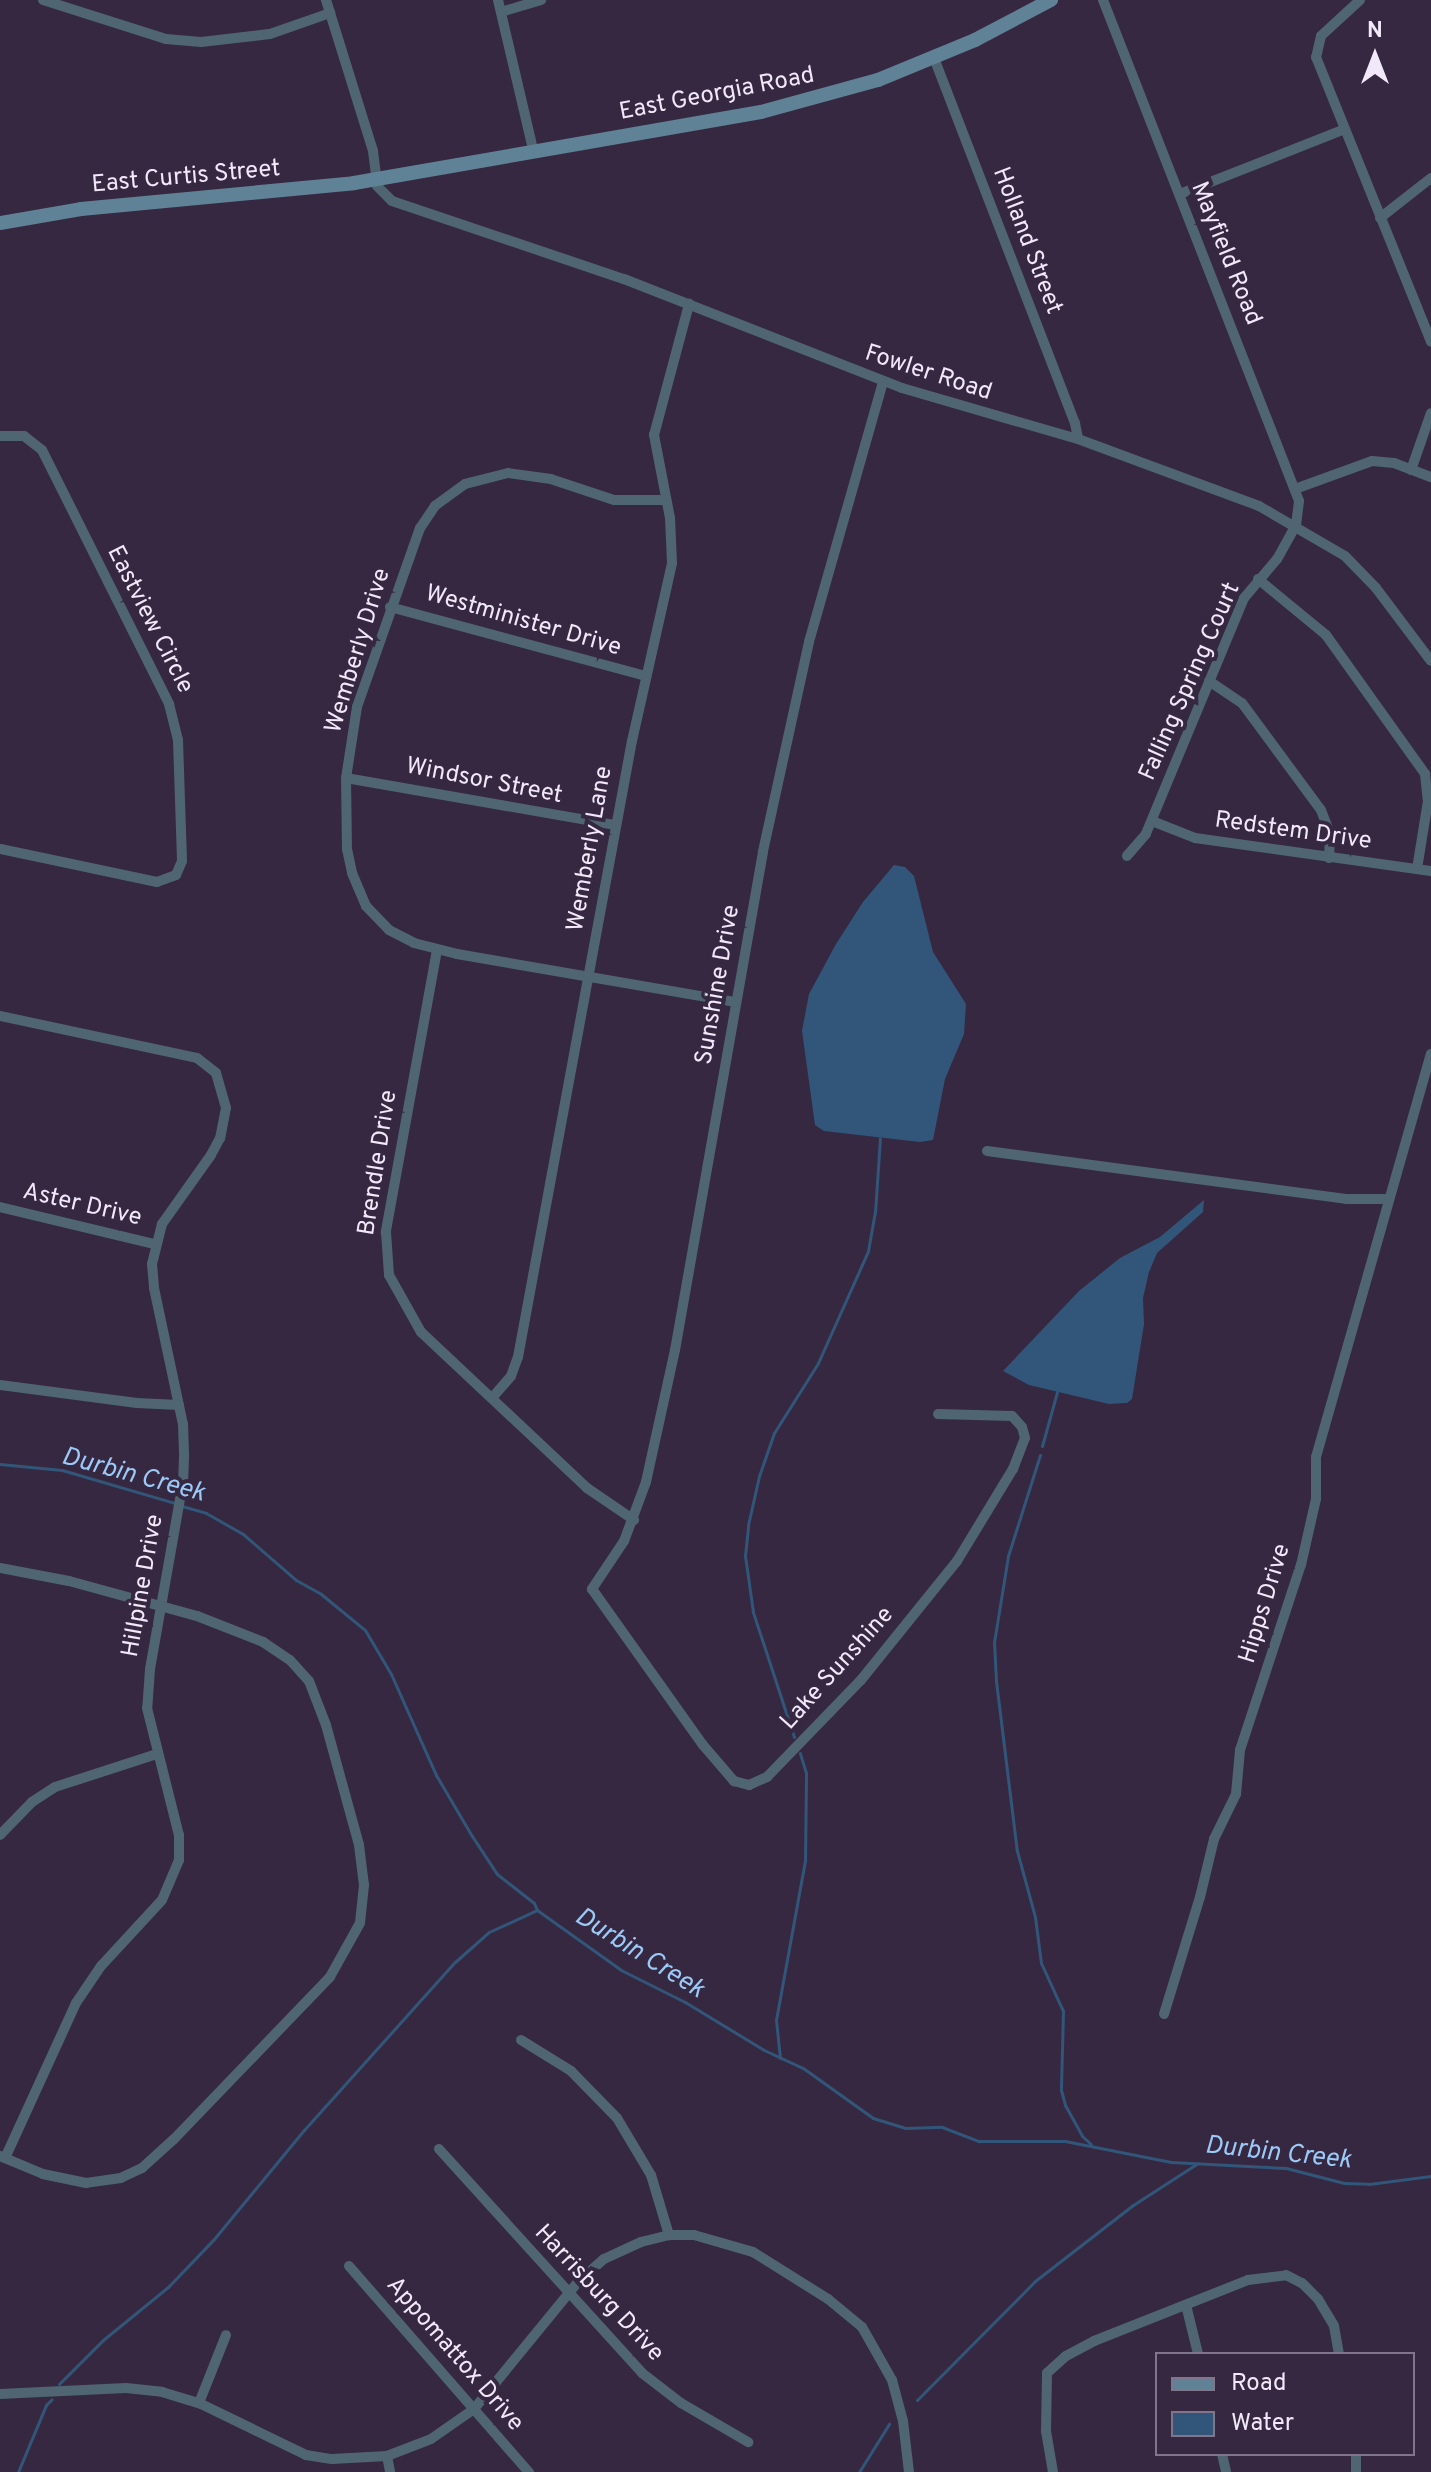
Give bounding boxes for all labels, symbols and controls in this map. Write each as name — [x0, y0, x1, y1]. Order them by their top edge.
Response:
north arrow — [1335, 16, 1415, 96]
text: N — [1367, 18, 1383, 45]
street label: East Georgia Road — [617, 62, 817, 128]
street label: East Curtis Street — [91, 155, 281, 201]
street label: Holland Street — [985, 164, 1067, 318]
street label: Mayfield Road — [1183, 178, 1267, 330]
street label: Fowler Road — [861, 340, 995, 408]
street label: Eastview Circle — [99, 541, 199, 699]
street label: Wemberly Drive — [320, 565, 398, 737]
street label: Falling Spring Court — [1134, 579, 1248, 785]
street label: Westminister Drive — [422, 580, 624, 664]
street label: Windsor Street — [403, 753, 565, 811]
street label: Wemberly Lane — [562, 764, 620, 934]
street label: Redstem Drive — [1213, 807, 1373, 857]
street label: Sunshine Drive — [691, 903, 747, 1067]
street label: Brendle Drive — [353, 1088, 405, 1238]
street label: Aster Drive — [20, 1178, 144, 1234]
water label: Durbin Creek — [58, 1442, 208, 1510]
street label: Hillpine Drive — [117, 1512, 171, 1660]
street label: Hipps Drive — [1234, 1541, 1298, 1667]
street label: Lake Sunshine — [775, 1601, 901, 1737]
water label: Durbin Creek — [568, 1902, 710, 2006]
water label: Durbin Creek — [1203, 2131, 1353, 2177]
street label: Harrisburg Drive — [527, 2220, 669, 2368]
street label: Appomattox Drive — [379, 2272, 529, 2438]
legend — [1155, 2352, 1415, 2456]
text: Road — [1231, 2369, 1287, 2399]
text: Water — [1231, 2409, 1294, 2439]

